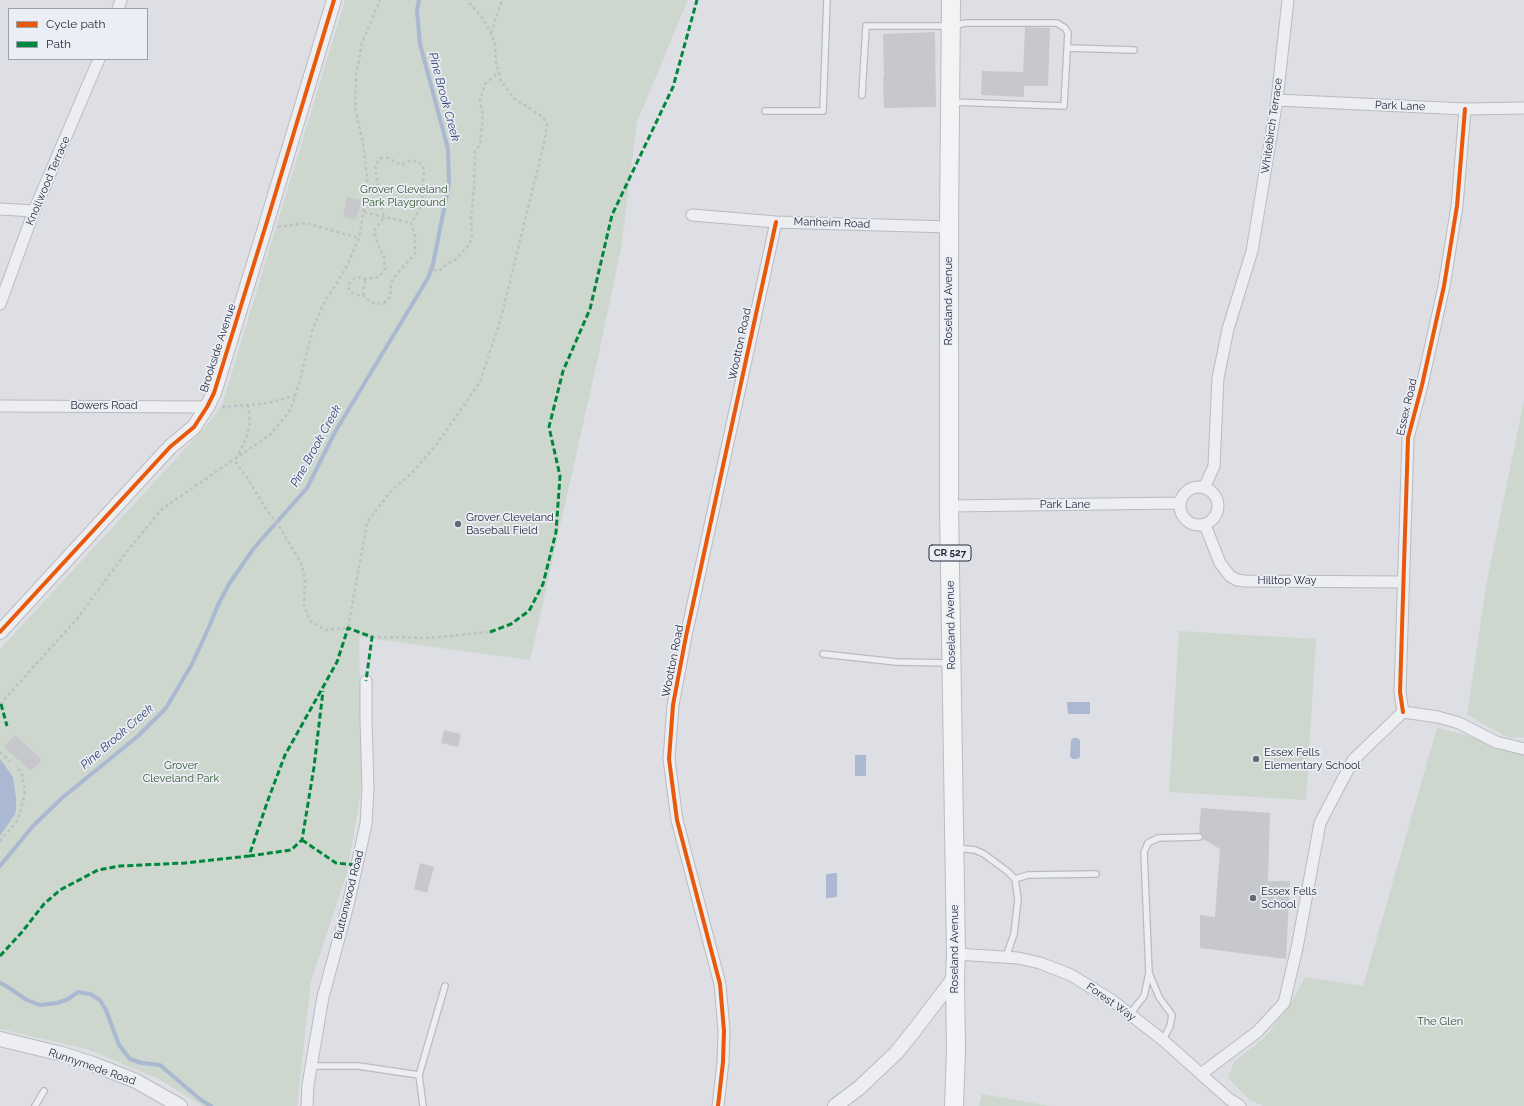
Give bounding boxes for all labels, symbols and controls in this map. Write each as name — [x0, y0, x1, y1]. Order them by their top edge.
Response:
legend — [8, 8, 148, 60]
text: Cycle path — [46, 17, 105, 31]
text: Path — [46, 37, 71, 51]
water label: Pine Brook Creek — [425, 51, 463, 143]
street label: Whitebirch Terrace — [1259, 77, 1285, 175]
street label: Park Lane — [1375, 99, 1425, 113]
street label: Knollwood Terrace — [23, 135, 73, 227]
park label: Grover Cleveland Park Playground — [360, 183, 448, 209]
street label: Manheim Road — [794, 215, 870, 231]
street label: Roseland Avenue — [942, 257, 956, 345]
street label: Brookside Avenue — [197, 302, 239, 394]
street label: Wootton Road — [726, 307, 754, 381]
street label: Essex Road — [1394, 377, 1420, 437]
street label: Bowers Road — [70, 399, 138, 413]
water label: Pine Brook Creek — [287, 402, 345, 490]
street label: Park Lane — [1040, 498, 1090, 512]
place label: Grover Cleveland Baseball Field — [466, 511, 554, 537]
marker: Grover Cleveland Baseball Field — [453, 519, 463, 529]
road number: CR 527 — [929, 545, 971, 561]
street label: Hilltop Way — [1258, 574, 1316, 588]
street label: Roseland Avenue — [944, 580, 958, 670]
street label: Wootton Road — [660, 624, 686, 698]
water label: Pine Brook Creek — [78, 701, 156, 773]
place label: Essex Fells Elementary School — [1264, 746, 1361, 772]
marker: Essex Fells Elementary School — [1251, 754, 1261, 764]
park label: Grover Cleveland Park — [143, 759, 219, 785]
street label: Buttonwood Road — [331, 849, 367, 941]
place label: Essex Fells School — [1261, 885, 1317, 911]
marker: Essex Fells School — [1248, 893, 1258, 903]
street label: Roseland Avenue — [948, 905, 962, 993]
street label: Forest Way — [1084, 980, 1138, 1024]
park label: The Glen — [1417, 1015, 1463, 1029]
street label: Runnymede Road — [47, 1046, 137, 1088]

